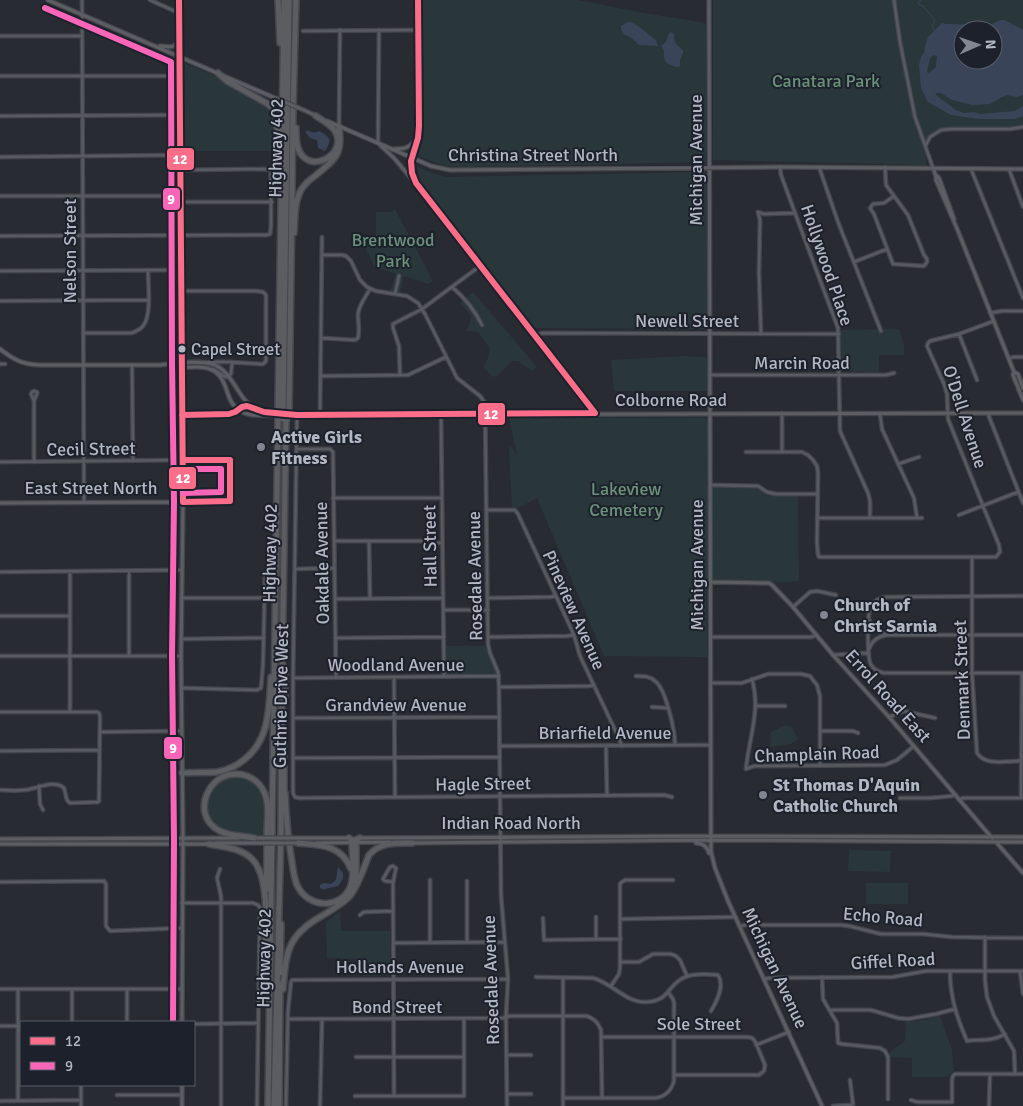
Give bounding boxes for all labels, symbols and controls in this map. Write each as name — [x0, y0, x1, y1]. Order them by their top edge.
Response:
north arrow — [953, 20, 1003, 70]
text: N — [982, 39, 999, 50]
park label: Canatara Park — [772, 70, 880, 92]
street label: Michigan Avenue — [685, 94, 707, 226]
street label: Highway 402 — [264, 98, 288, 198]
street label: Christina Street North — [448, 144, 618, 166]
line badge: 12 — [166, 147, 195, 171]
text: 12 — [172, 151, 188, 168]
line badge: 9 — [162, 187, 181, 211]
text: 9 — [167, 191, 175, 208]
street label: Nelson Street — [59, 199, 81, 303]
street label: Hollywood Place — [796, 201, 858, 329]
park label: Brentwood Park — [351, 229, 435, 272]
street label: Newell Street — [635, 310, 739, 332]
place label: Capel Street — [191, 339, 280, 360]
marker: Capel Street — [177, 344, 187, 354]
street label: Marcin Road — [754, 352, 850, 374]
street label: O'Dell Avenue — [938, 363, 992, 471]
street label: Colborne Road — [615, 389, 727, 411]
line badge: 12 — [477, 402, 506, 426]
text: 12 — [483, 406, 499, 423]
place label: Active Girls Fitness — [271, 426, 362, 469]
street label: Cecil Street — [46, 437, 136, 461]
marker: Active Girls Fitness — [255, 441, 267, 453]
line badge: 12 — [168, 466, 197, 490]
text: 12 — [175, 470, 191, 487]
street label: East Street North — [25, 477, 157, 499]
park label: Lakeview Cemetery — [589, 478, 663, 521]
street label: Michigan Avenue — [686, 499, 708, 631]
street label: Oakdale Avenue — [310, 502, 334, 624]
street label: Highway 402 — [258, 503, 282, 603]
street label: Hall Street — [418, 505, 442, 587]
street label: Rosedale Avenue — [463, 511, 487, 641]
street label: Pineview Avenue — [538, 547, 610, 673]
place label: Church of Christ Sarnia — [834, 594, 937, 637]
marker: Church of Christ Sarnia — [818, 609, 830, 621]
street label: Denmark Street — [949, 619, 975, 741]
street label: Guthrie Drive West — [269, 624, 293, 768]
street label: Errol Road East — [840, 645, 936, 747]
street label: Woodland Avenue — [328, 654, 464, 676]
street label: Grandview Avenue — [325, 694, 467, 716]
street label: Briarfield Avenue — [538, 722, 672, 744]
line badge: 9 — [163, 736, 183, 760]
text: 9 — [169, 740, 177, 757]
street label: Champlain Road — [754, 741, 880, 767]
street label: Hagle Street — [435, 772, 531, 796]
place label: St Thomas D'Aquin Catholic Church — [773, 774, 920, 817]
marker: St Thomas D'Aquin Catholic Church — [757, 789, 769, 801]
street label: Indian Road North — [441, 812, 581, 834]
street label: Echo Road — [842, 903, 924, 931]
street label: Michigan Avenue — [737, 904, 813, 1032]
street label: Highway 402 — [252, 908, 276, 1008]
street label: Rosedale Avenue — [478, 915, 504, 1045]
street label: Giffel Road — [850, 948, 936, 974]
street label: Hollands Avenue — [336, 956, 464, 978]
street label: Bond Street — [352, 996, 442, 1018]
street label: Sole Street — [657, 1013, 741, 1035]
legend — [20, 1021, 195, 1086]
text: 12 — [65, 1032, 81, 1050]
text: 9 — [65, 1057, 73, 1075]

